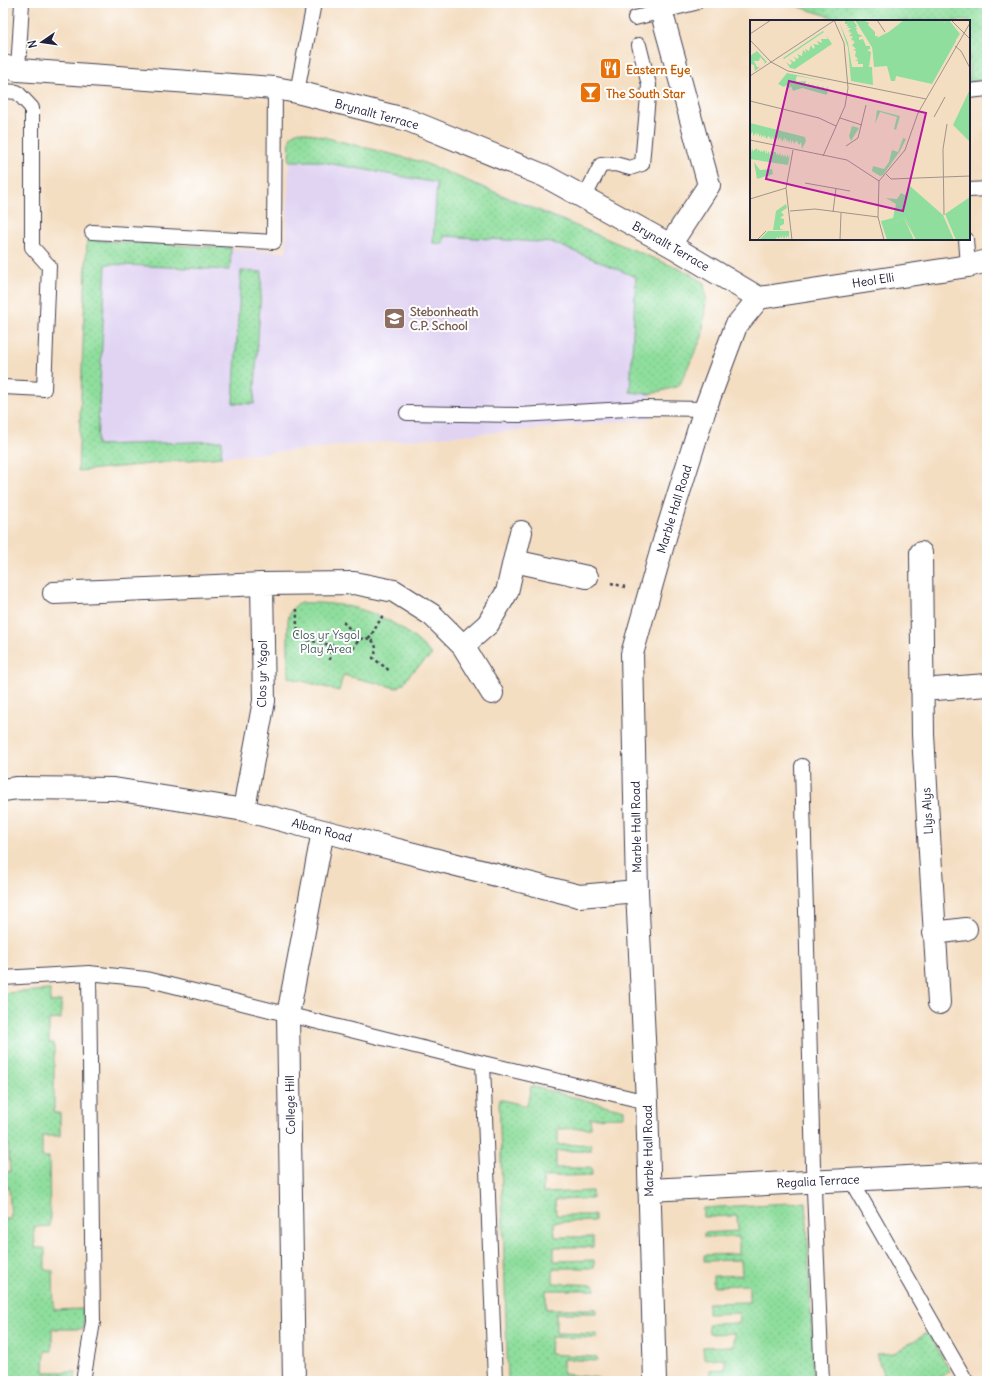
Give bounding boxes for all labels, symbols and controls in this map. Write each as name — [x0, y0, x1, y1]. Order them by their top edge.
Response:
inset map — [750, 20, 970, 240]
north arrow — [22, 22, 62, 62]
text: N — [25, 39, 40, 50]
restaurant icon: Eastern Eye — [598, 56, 624, 82]
place label: Eastern Eye — [626, 62, 691, 78]
bar icon: The South Star — [578, 80, 604, 106]
place label: The South Star — [606, 86, 685, 101]
street label: Brynallt Terrace — [333, 96, 421, 132]
street label: Brynallt Terrace — [630, 218, 712, 274]
street label: Heol Elli — [851, 269, 895, 291]
place label: Stebonheath C.P. School — [410, 304, 478, 333]
school or university icon: Stebonheath C.P. School — [381, 305, 407, 331]
street label: Marble Hall Road — [653, 463, 695, 555]
park label: Clos yr Ysgol Play Area — [292, 627, 360, 656]
street label: Clos yr Ysgol — [254, 640, 270, 708]
street label: Marble Hall Road — [628, 781, 644, 873]
street label: Llys Alys — [918, 787, 936, 835]
street label: Alban Road — [290, 815, 354, 845]
street label: College Hill — [282, 1075, 298, 1135]
street label: Marble Hall Road — [640, 1105, 656, 1197]
street label: Regalia Terrace — [776, 1171, 860, 1191]

